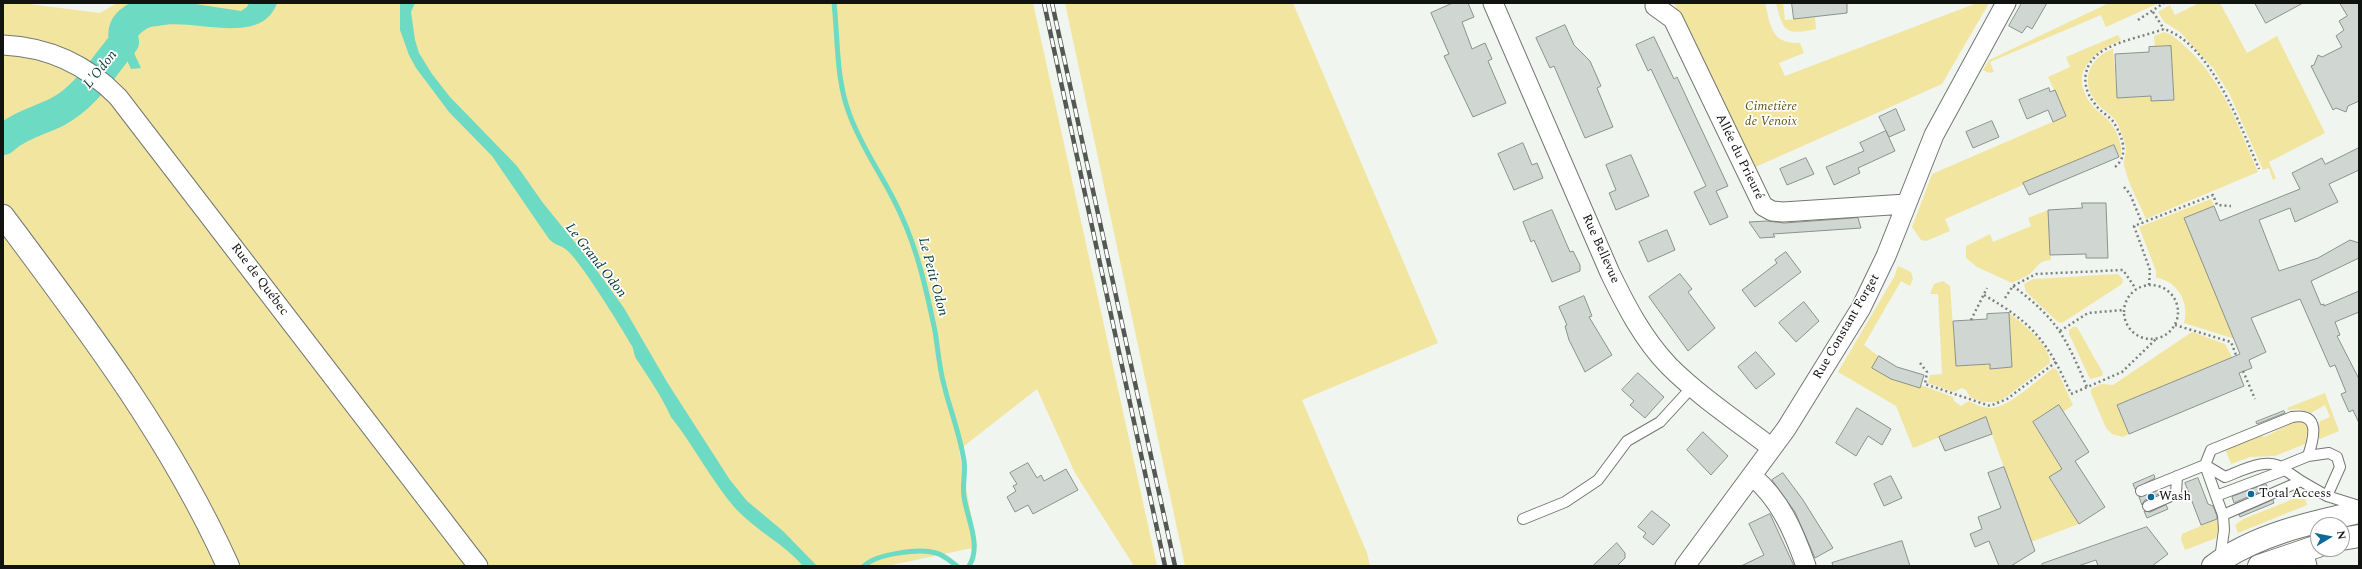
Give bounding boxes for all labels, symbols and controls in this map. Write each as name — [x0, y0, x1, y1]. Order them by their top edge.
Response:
water label: L'Odon — [81, 47, 121, 93]
park label: Cimetière de Venoix — [1745, 99, 1797, 130]
street label: Allée du Prieuré — [1712, 112, 1766, 202]
street label: Rue Bellevue — [1578, 212, 1622, 286]
water label: Le Grand Odon — [561, 220, 629, 302]
water label: Le Petit Odon — [913, 236, 951, 318]
street label: Rue de Québec — [227, 241, 291, 319]
street label: Rue Constant Forget — [1811, 272, 1883, 382]
place label: Total Access — [2259, 486, 2331, 502]
place label: Wash — [2159, 489, 2191, 505]
marker: Total Access — [2246, 489, 2256, 499]
marker: Wash — [2146, 492, 2156, 502]
north arrow — [2310, 517, 2350, 557]
text: N — [2332, 529, 2350, 541]

